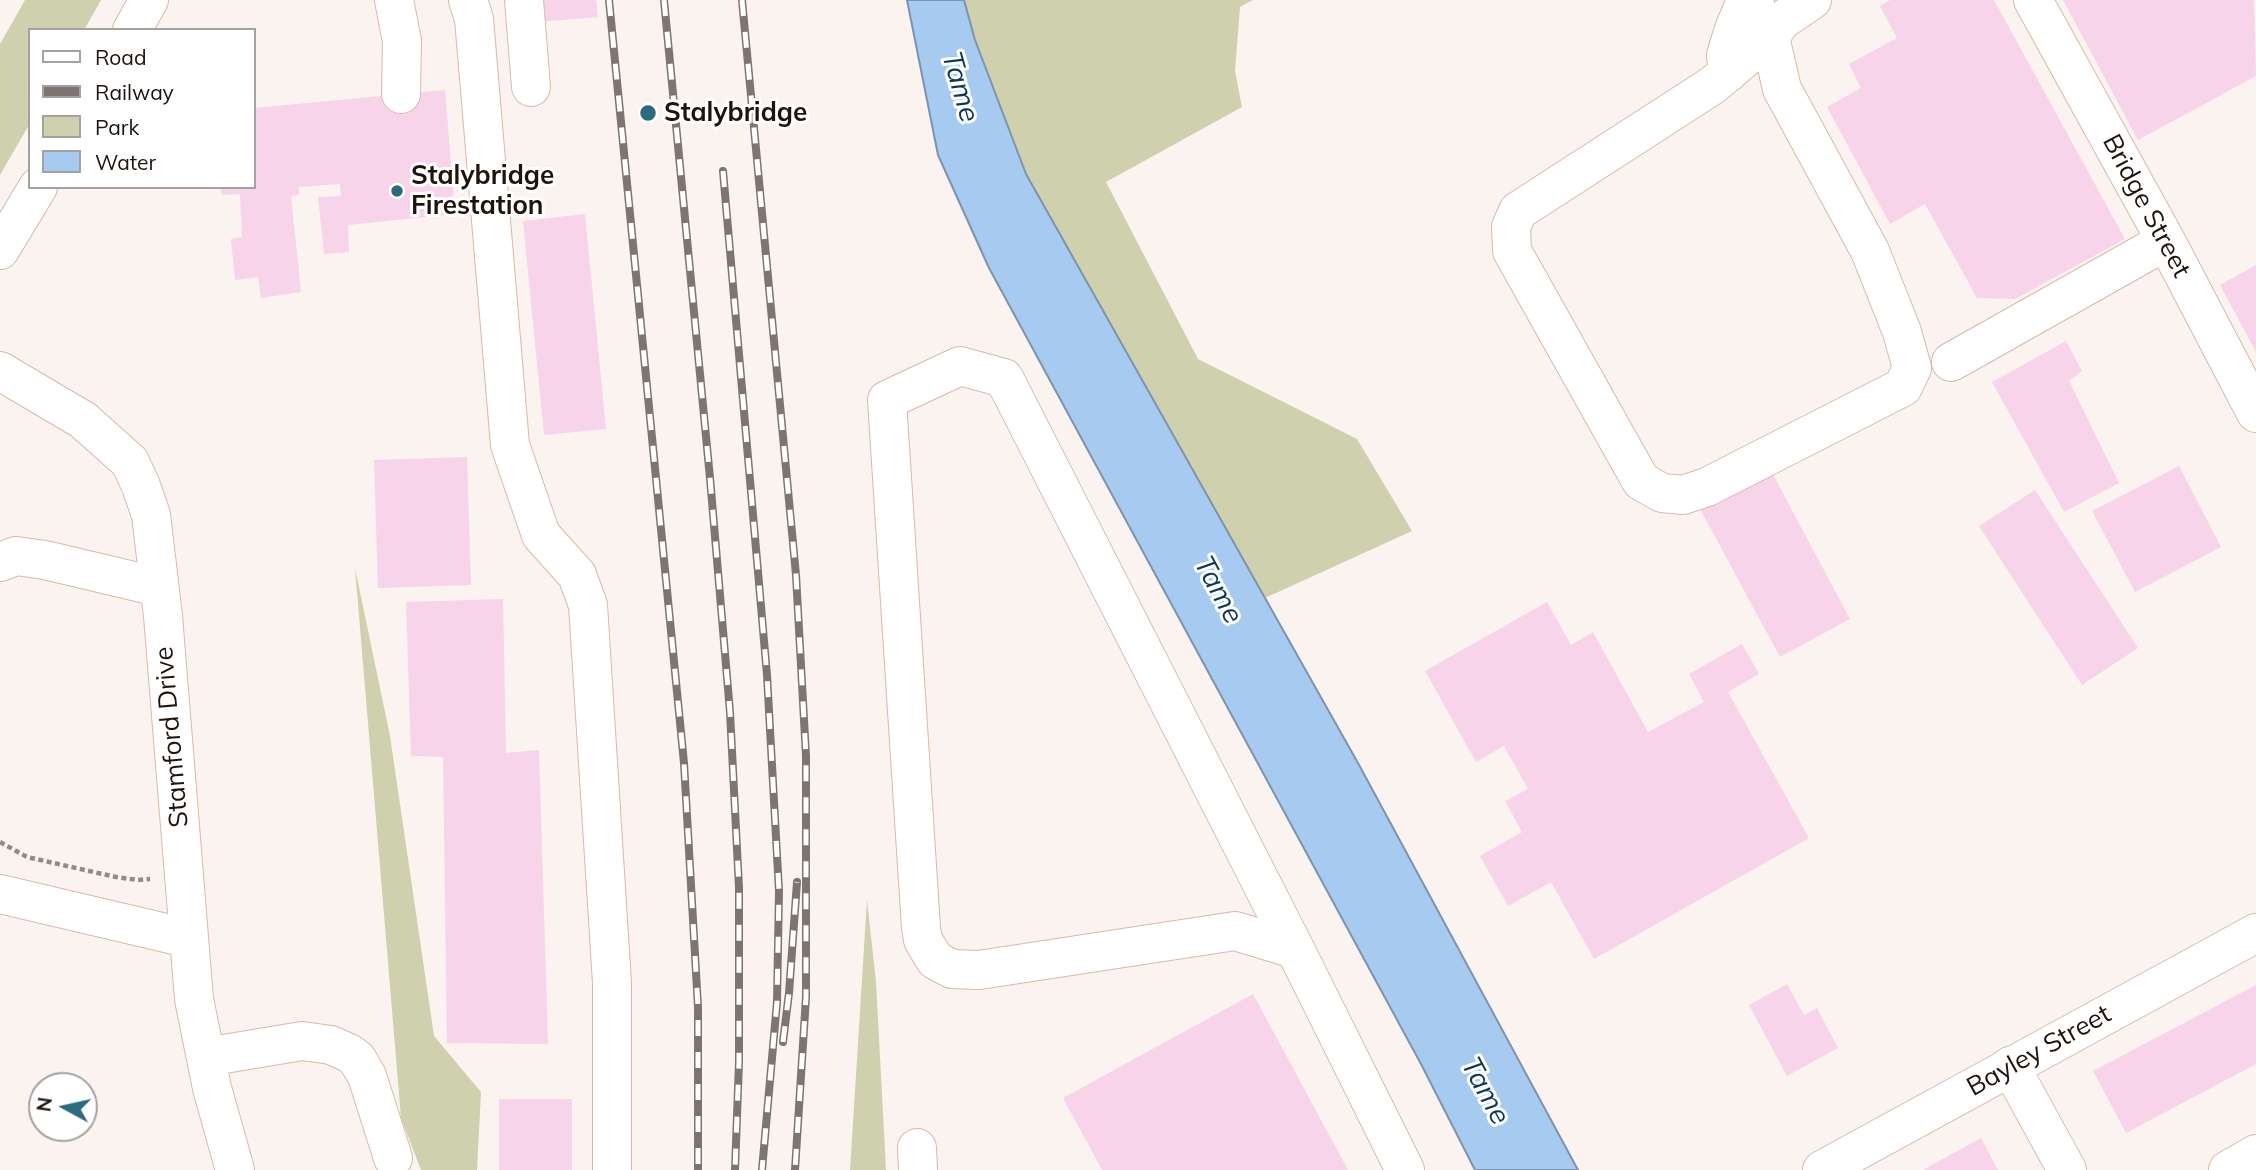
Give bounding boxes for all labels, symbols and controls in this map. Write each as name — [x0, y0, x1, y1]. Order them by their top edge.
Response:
legend — [28, 28, 256, 189]
text: Road — [95, 44, 146, 70]
water label: Tame — [934, 48, 986, 126]
text: Railway — [95, 79, 174, 105]
place label: Stalybridge — [664, 97, 807, 129]
marker: Stalybridge — [638, 103, 658, 123]
text: Park — [95, 114, 139, 140]
street label: Bridge Street — [2095, 129, 2197, 283]
text: Water — [95, 149, 156, 175]
place label: Stalybridge Firestation — [411, 160, 554, 222]
marker: Stalybridge Firestation — [389, 183, 405, 199]
water label: Tame — [1186, 551, 1250, 629]
street label: Stamford Drive — [149, 645, 195, 829]
street label: Bayley Street — [1962, 999, 2116, 1103]
water label: Tame — [1453, 1052, 1517, 1130]
north arrow — [28, 1072, 98, 1142]
text: N — [31, 1096, 57, 1113]

